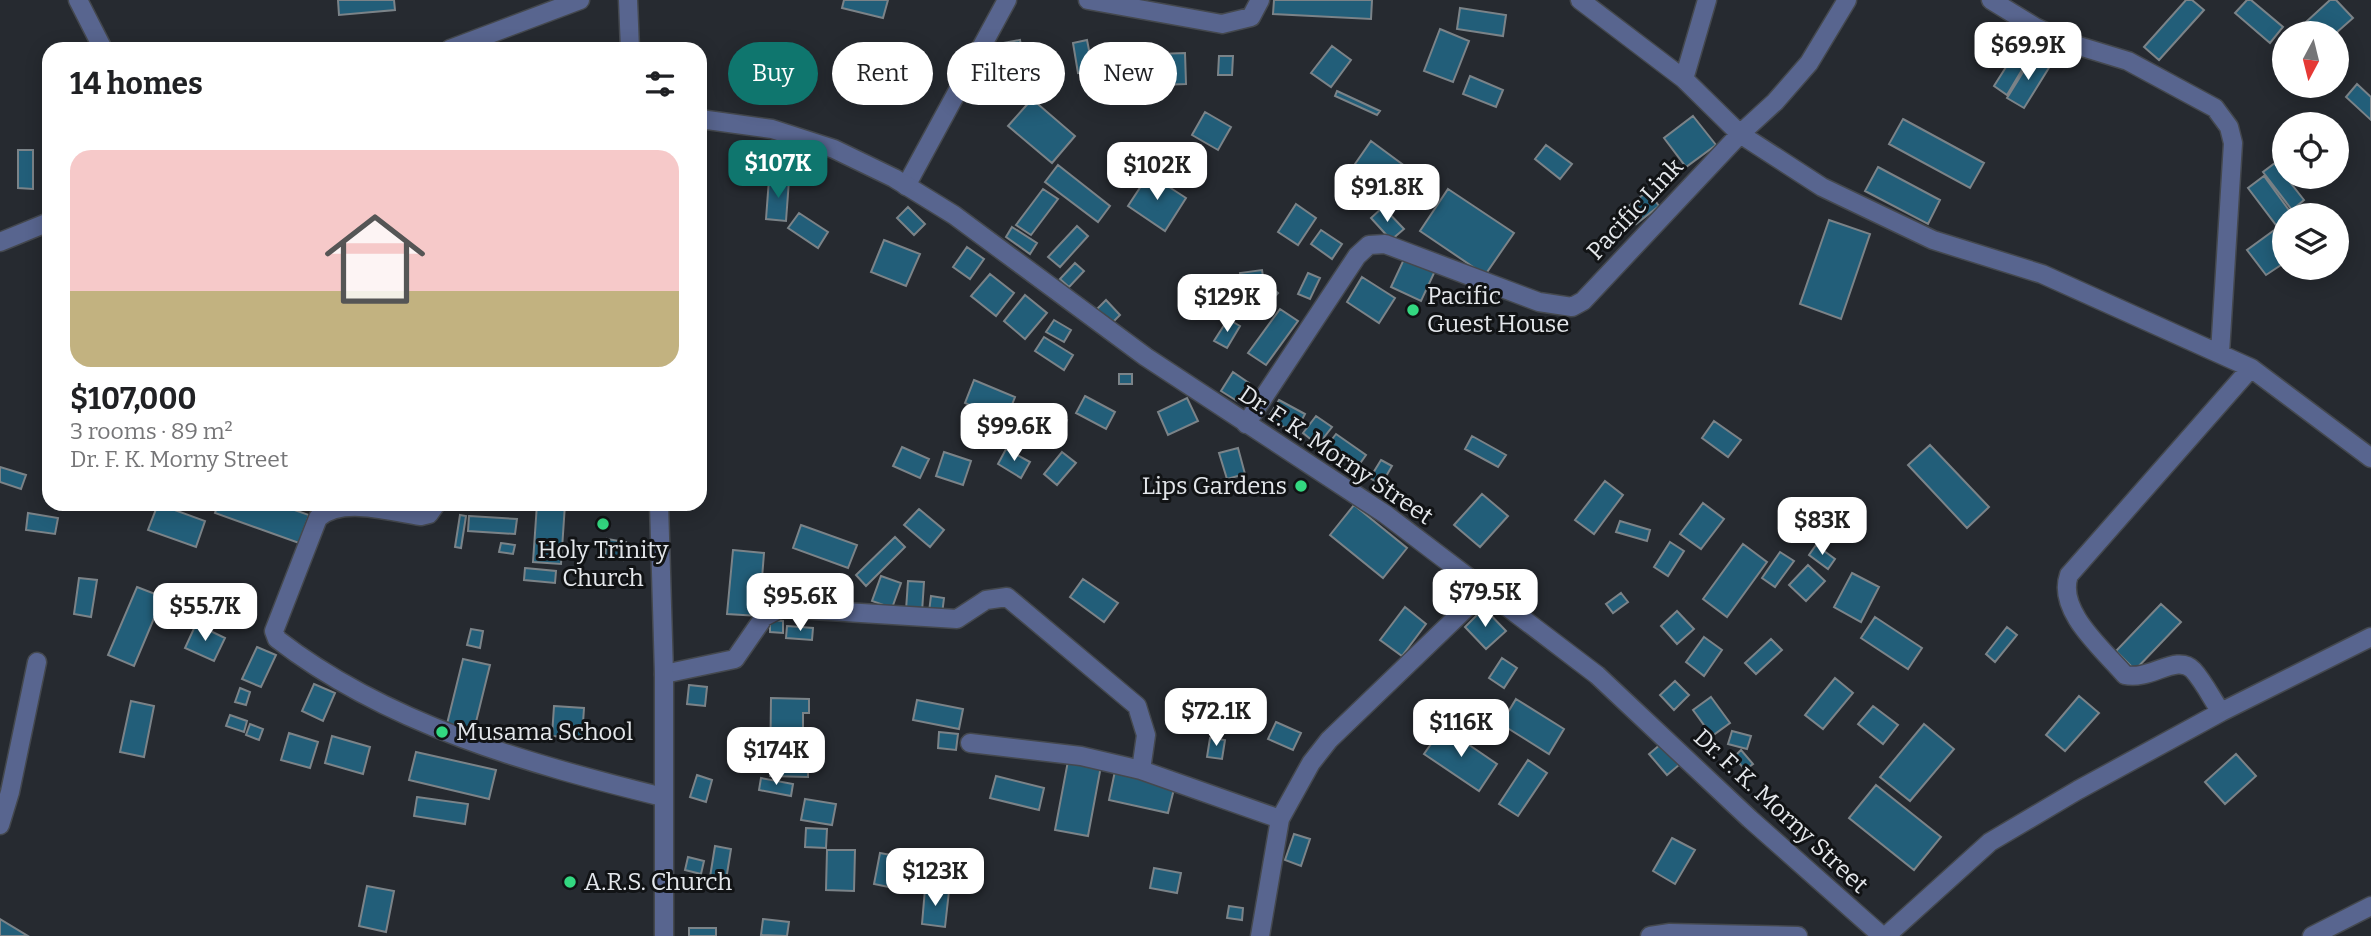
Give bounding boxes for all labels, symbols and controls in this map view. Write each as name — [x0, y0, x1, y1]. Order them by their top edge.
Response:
north arrow — [2272, 21, 2348, 98]
map controls — [2272, 21, 2349, 280]
pin: $69.9K — [1971, 22, 2085, 82]
text: $69.9K — [1991, 31, 2065, 59]
chip: Buy — [728, 42, 818, 105]
chip: Rent — [832, 42, 933, 105]
chip: Filters — [947, 42, 1065, 105]
chip: New — [1079, 42, 1177, 105]
icon: filters — [641, 65, 679, 103]
text: 14 homes — [70, 66, 203, 102]
button: locate — [2272, 112, 2349, 189]
pin: $107K — [729, 140, 827, 200]
pin: $102K — [1108, 142, 1206, 202]
text: $107K — [744, 149, 812, 177]
text: $102K — [1123, 151, 1191, 179]
street label: Pacific Link — [1581, 152, 1689, 265]
pin: $91.8K — [1330, 164, 1444, 224]
text: $91.8K — [1351, 173, 1423, 201]
icon: home — [312, 196, 438, 322]
button: layers — [2272, 203, 2349, 280]
pin: $129K — [1178, 274, 1276, 334]
place label: Pacific Guest House — [1427, 282, 1569, 338]
text: $129K — [1194, 283, 1260, 311]
marker: Pacific Guest House — [1405, 302, 1421, 318]
street label: Dr. F. K. Morny Street — [1234, 380, 1438, 530]
text: $107,000 — [70, 381, 196, 417]
pin: $99.6K — [957, 404, 1071, 463]
text: $99.6K — [977, 412, 1051, 440]
text: 3 rooms · 89 m² — [70, 417, 233, 445]
text: Dr. F. K. Morny Street — [70, 445, 288, 473]
place label: Lips Gardens — [1142, 472, 1287, 500]
marker: Lips Gardens — [1293, 478, 1309, 494]
pin: $83K — [1781, 498, 1863, 557]
text: $83K — [1794, 506, 1850, 534]
marker: Holy Trinity Church — [595, 516, 611, 532]
place label: Holy Trinity Church — [538, 536, 669, 592]
pin: $79.5K — [1428, 570, 1542, 629]
pin: $95.6K — [743, 574, 857, 633]
text: $79.5K — [1449, 578, 1521, 606]
text: $95.6K — [763, 582, 837, 610]
pin: $55.7K — [148, 584, 262, 643]
text: $55.7K — [169, 592, 241, 620]
pin: $72.1K — [1159, 688, 1273, 748]
text: $72.1K — [1181, 697, 1251, 725]
pin: $116K — [1412, 700, 1510, 759]
text: $116K — [1429, 708, 1493, 736]
place label: Musama School — [456, 718, 633, 746]
street label: Dr. F. K. Morny Street — [1688, 723, 1874, 899]
marker: Musama School — [434, 724, 450, 740]
pin: $174K — [727, 728, 825, 787]
text: $174K — [743, 736, 809, 764]
pin: $123K — [886, 848, 984, 908]
text: $123K — [902, 857, 968, 885]
place label: A.R.S. Church — [584, 868, 732, 896]
marker: A.R.S. Church — [562, 874, 578, 890]

